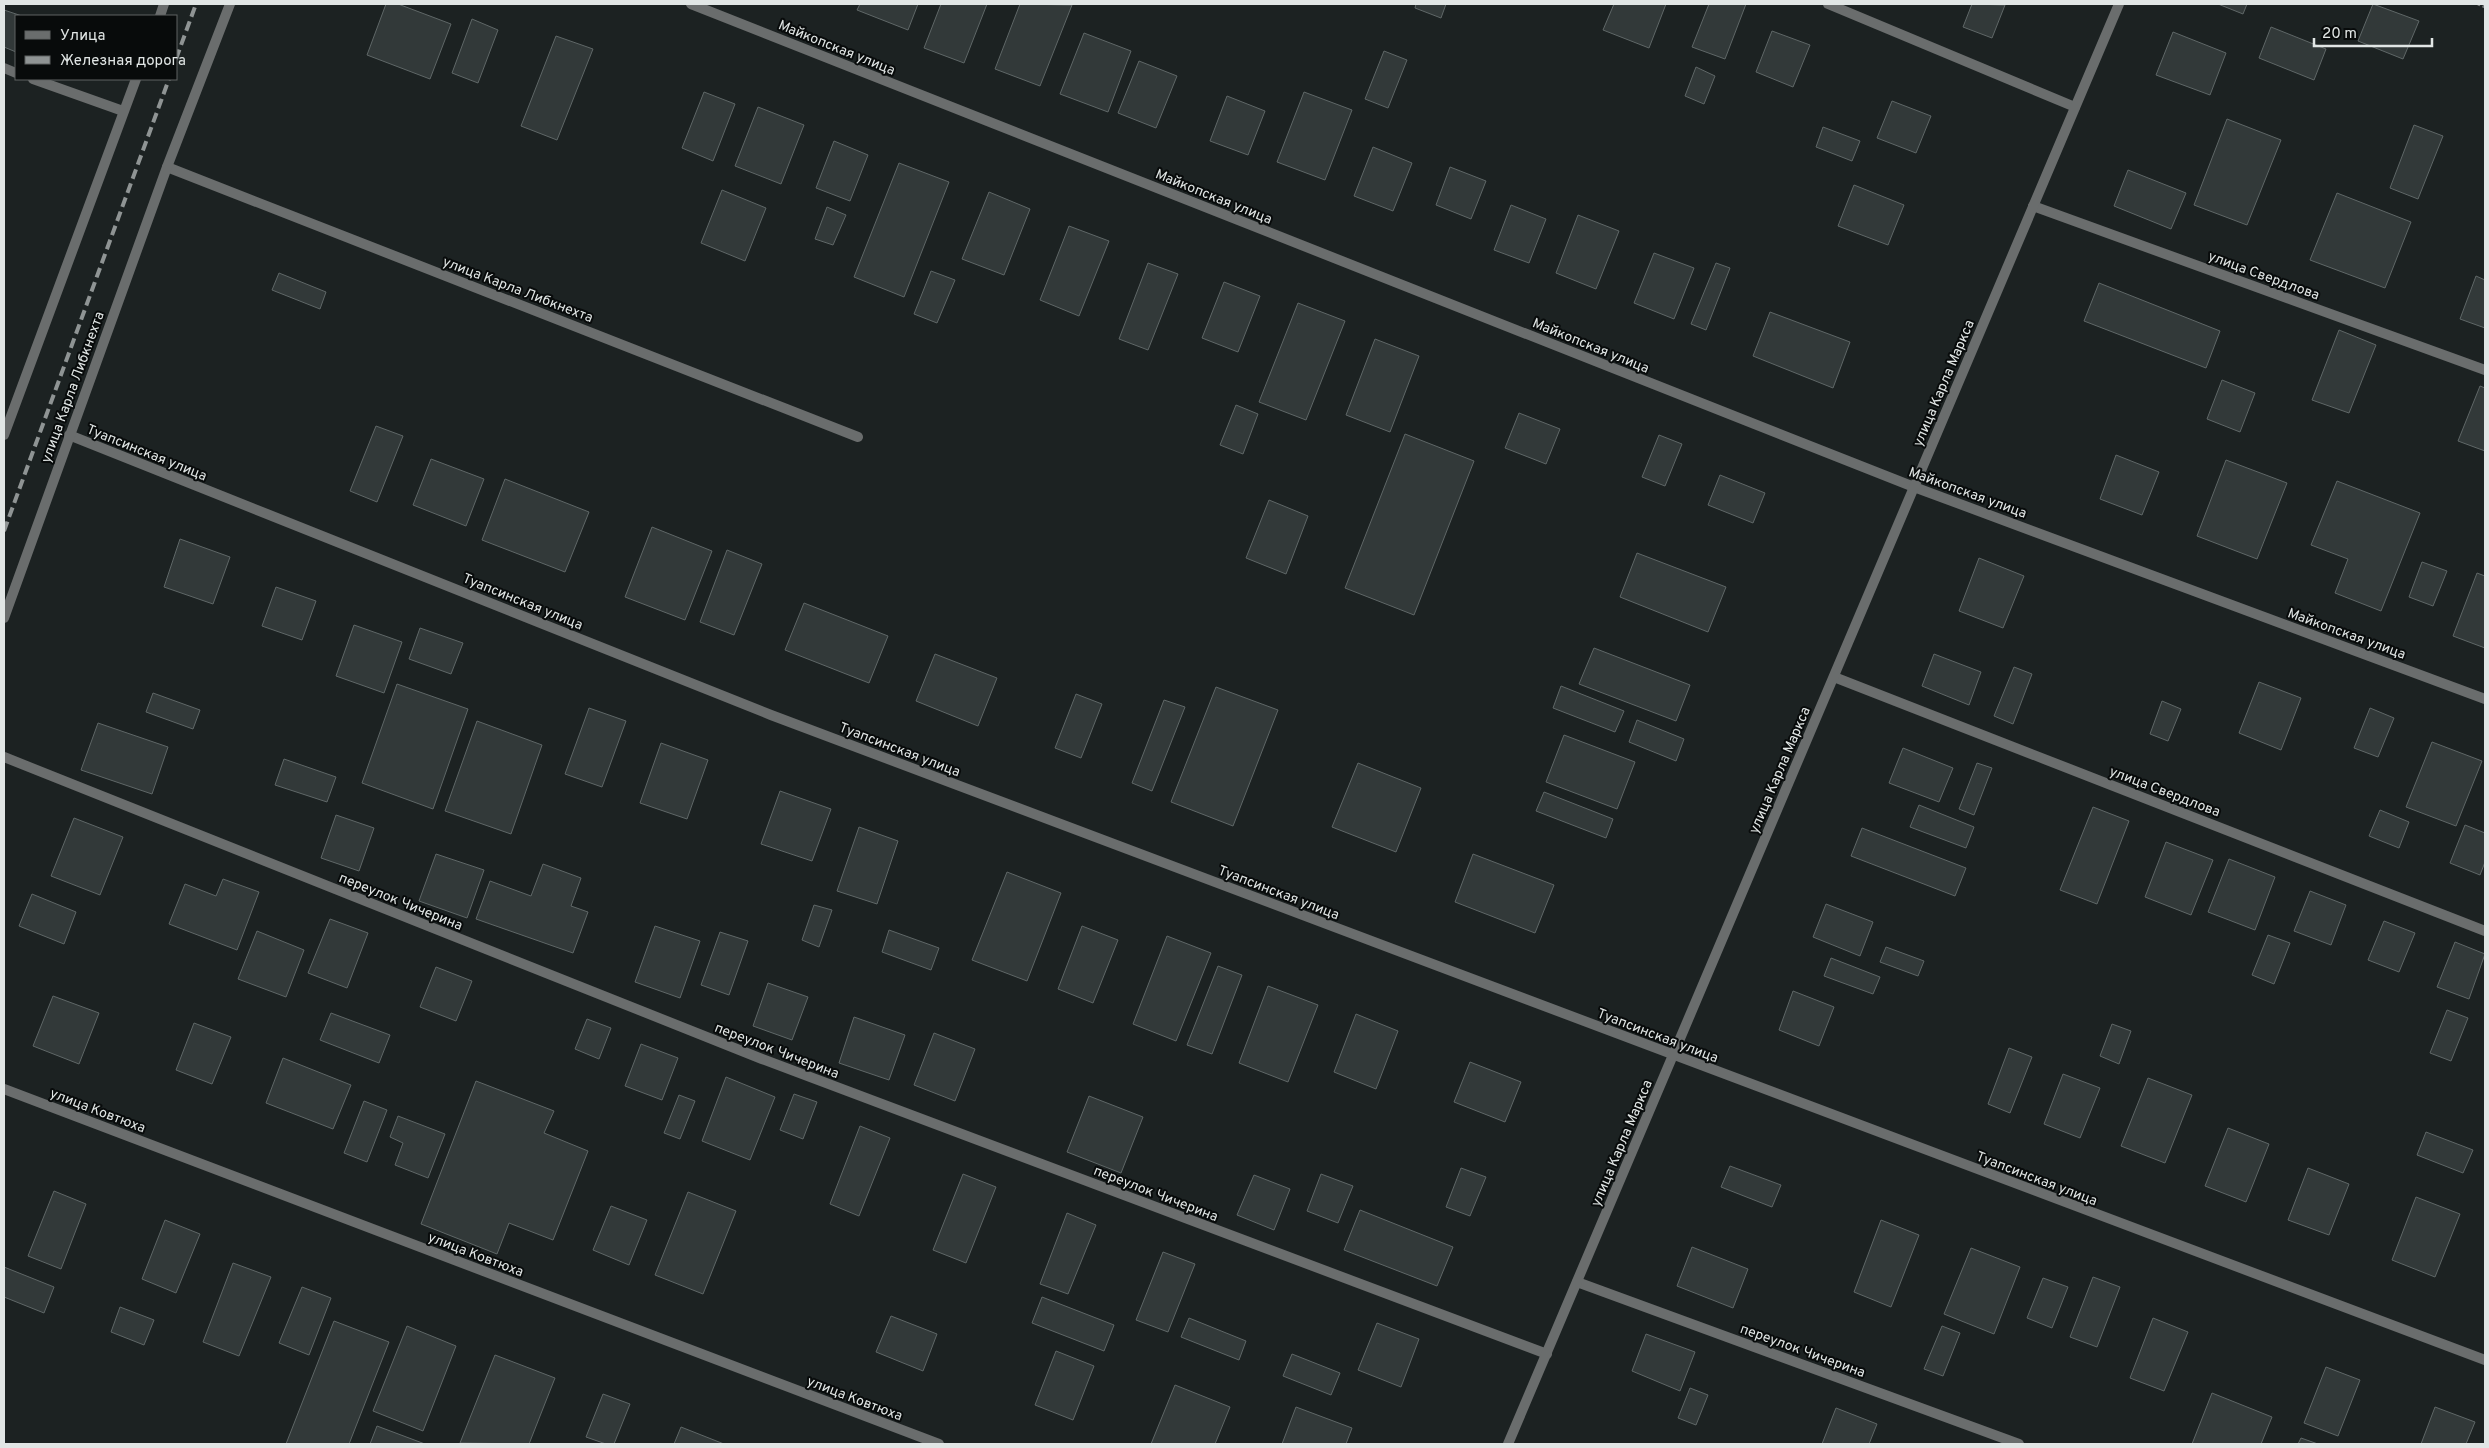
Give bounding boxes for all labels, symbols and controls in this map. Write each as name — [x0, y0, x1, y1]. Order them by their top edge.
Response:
legend — [15, 15, 178, 80]
scale bar — [2314, 15, 2432, 47]
street label: Майкопская улица — [776, 17, 897, 80]
text: 20 m — [2322, 25, 2357, 44]
text: Улица — [60, 27, 105, 46]
text: Железная дорога — [60, 52, 186, 71]
street label: Майкопская улица — [1153, 166, 1274, 229]
street label: улица Свердлова — [2205, 248, 2322, 304]
street label: улица Карла Либкнехта — [440, 254, 595, 327]
street label: улица Карла Либкнехта — [38, 310, 109, 465]
street label: Майкопская улица — [1530, 315, 1651, 378]
street label: улица Карла Маркса — [1910, 318, 1979, 450]
street label: Туапсинская улица — [84, 421, 209, 485]
street label: Майкопская улица — [1906, 464, 2029, 523]
street label: Туапсинская улица — [460, 570, 585, 634]
street label: Майкопская улица — [2285, 605, 2408, 664]
street label: улица Карла Маркса — [1746, 705, 1815, 837]
street label: Туапсинская улица — [837, 719, 962, 781]
street label: улица Свердлова — [2107, 763, 2222, 821]
street label: Туапсинская улица — [1216, 862, 1341, 924]
street label: переулок Чичерина — [336, 870, 465, 935]
street label: Туапсинская улица — [1595, 1005, 1720, 1067]
street label: переулок Чичерина — [712, 1020, 841, 1083]
street label: улица Карла Маркса — [1588, 1078, 1657, 1210]
street label: улица Ковтюха — [47, 1085, 148, 1137]
street label: Туапсинская улица — [1974, 1148, 2099, 1210]
street label: переулок Чичерина — [1091, 1163, 1220, 1226]
street label: улица Ковтюха — [425, 1229, 526, 1281]
street label: переулок Чичерина — [1738, 1321, 1867, 1382]
street label: улица Ковтюха — [804, 1373, 905, 1425]

